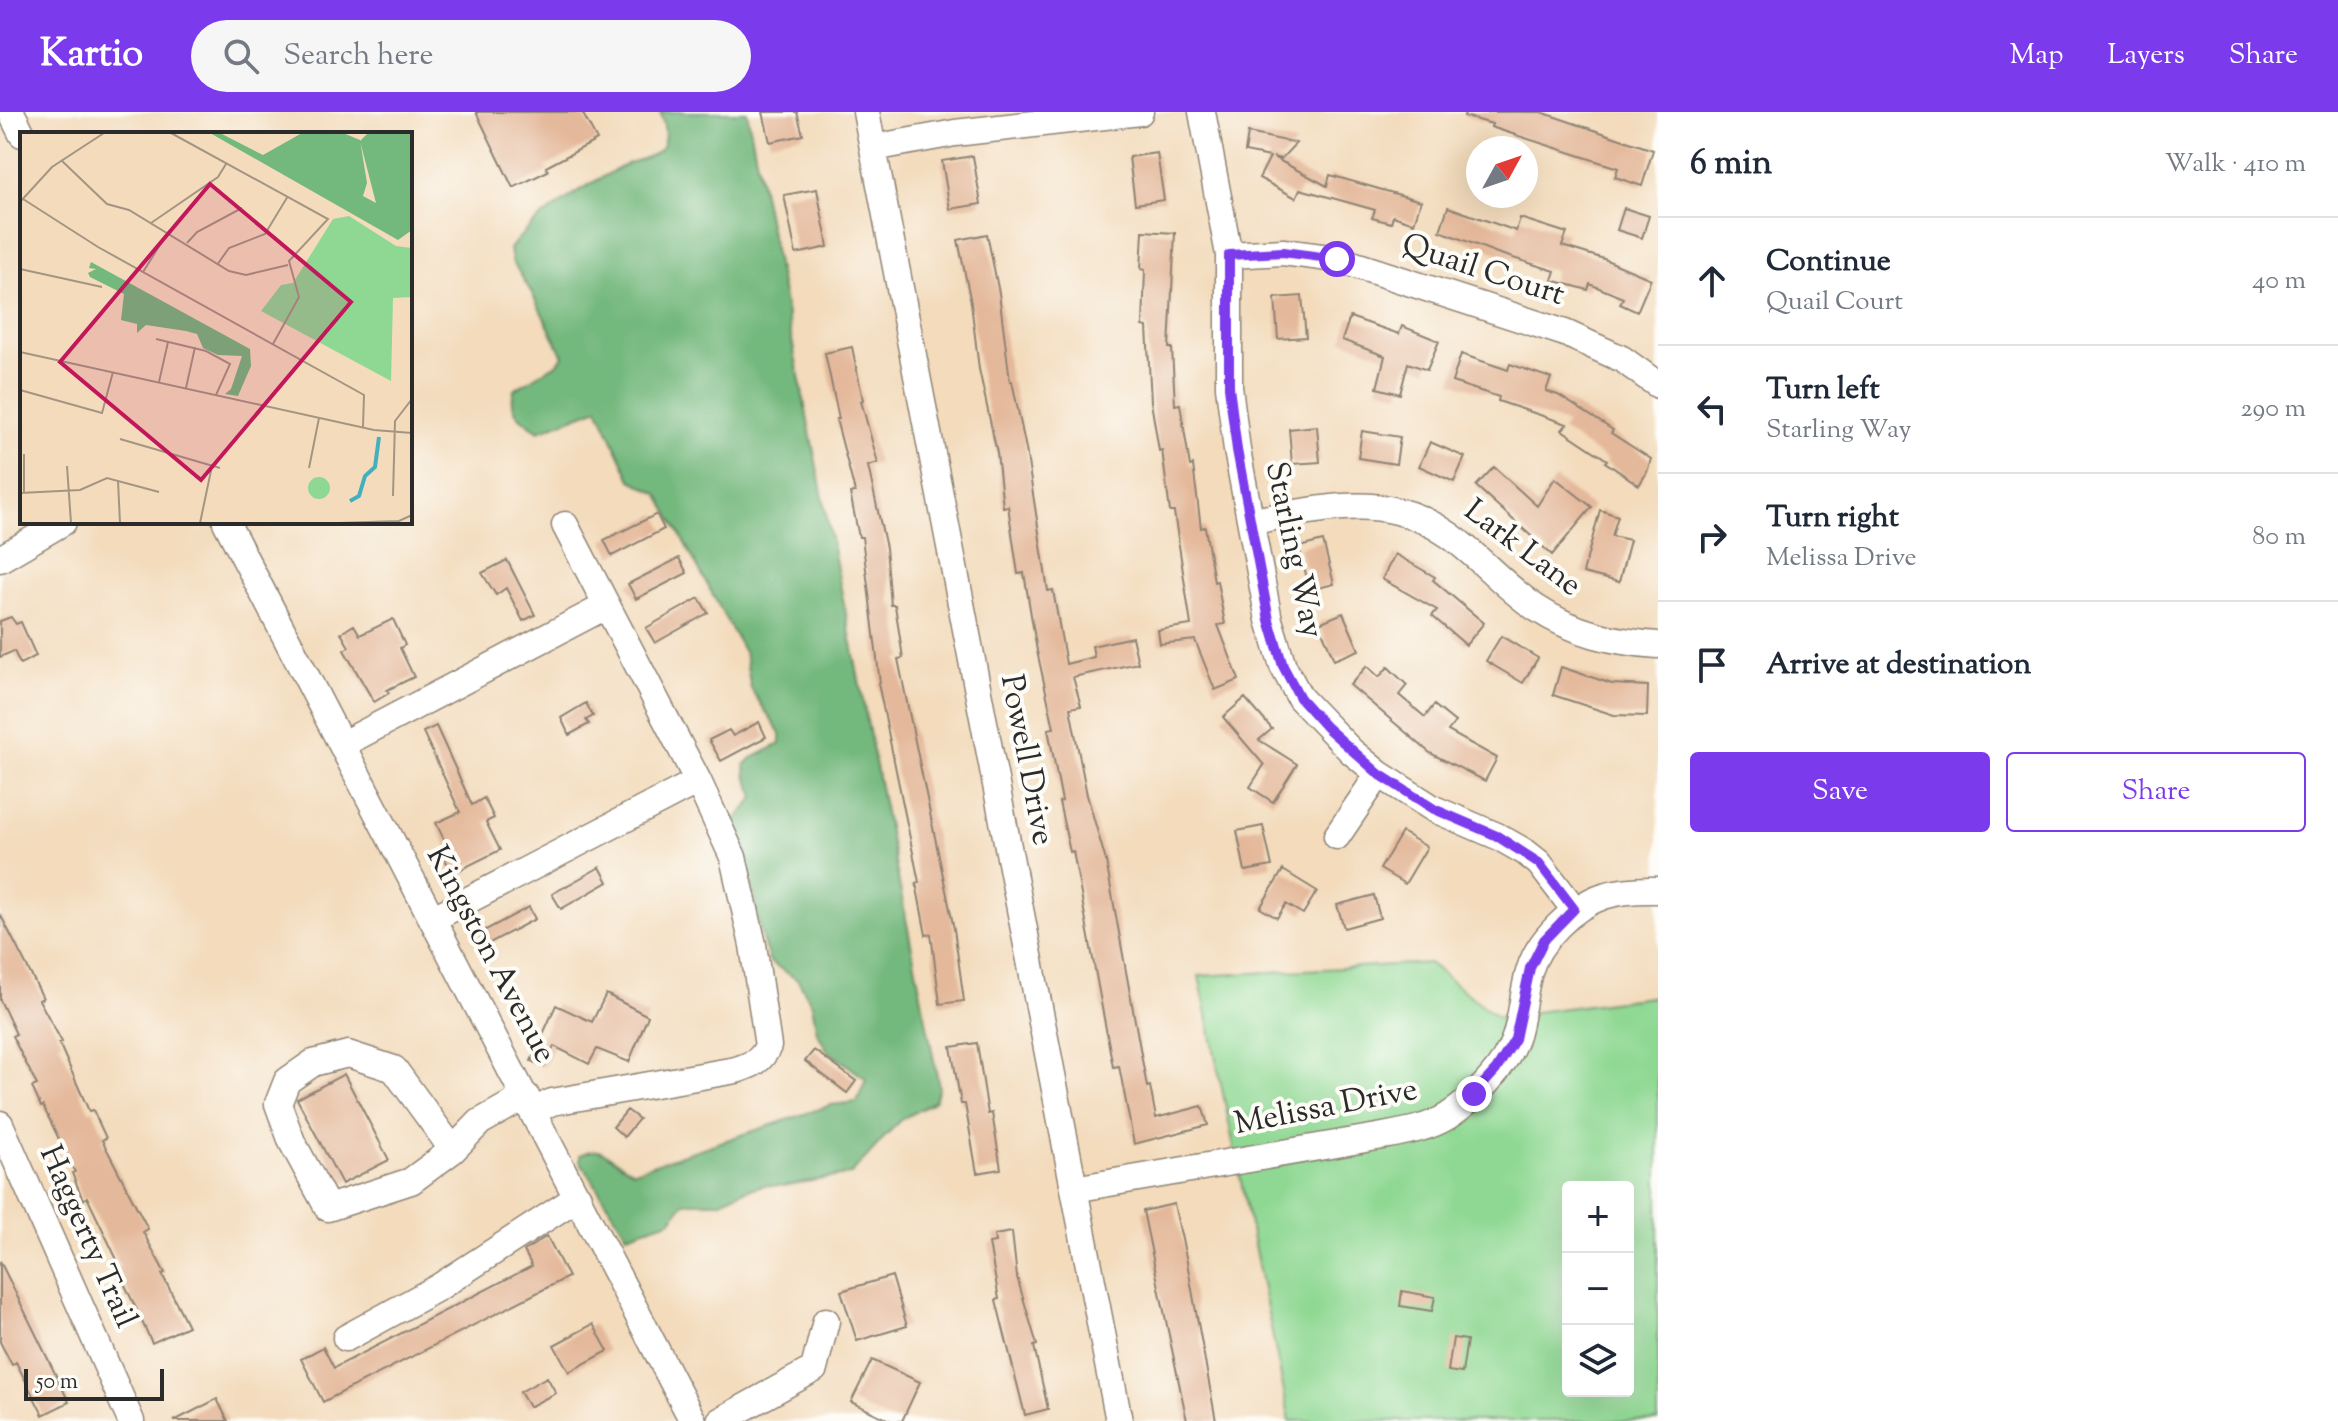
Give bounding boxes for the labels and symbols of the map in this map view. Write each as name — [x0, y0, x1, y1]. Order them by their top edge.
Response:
inset map — [20, 132, 412, 524]
north arrow — [1466, 136, 1538, 208]
street label: Quail Court — [1396, 223, 1570, 319]
route start — [1319, 241, 1355, 277]
street label: Starling Way — [1252, 458, 1334, 642]
street label: Lark Lane — [1453, 489, 1591, 609]
street label: Powell Drive — [987, 671, 1065, 849]
street label: Kingston Avenue — [413, 838, 567, 1072]
street label: Melissa Drive — [1231, 1068, 1421, 1148]
route end — [1456, 1076, 1492, 1112]
street label: Haggerty Trail — [26, 1138, 148, 1336]
scale bar — [24, 1365, 164, 1401]

